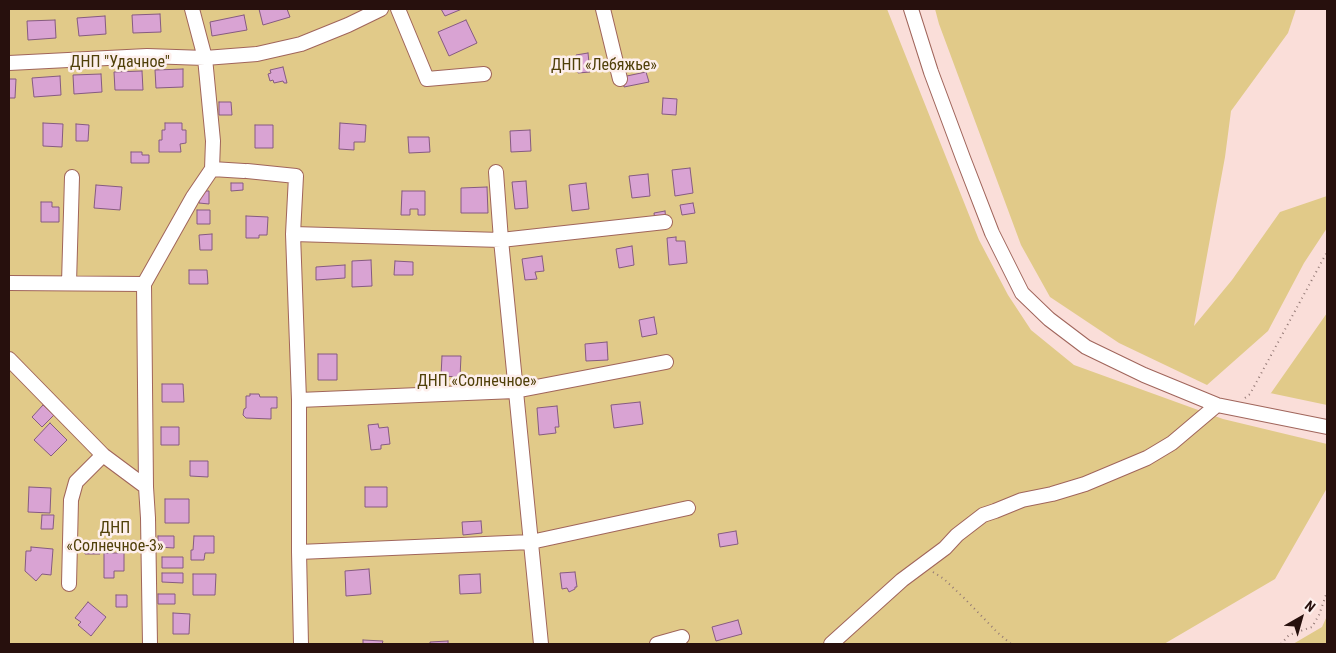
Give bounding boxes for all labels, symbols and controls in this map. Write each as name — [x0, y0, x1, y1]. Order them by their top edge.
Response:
park label: ДНП "Удачное" — [70, 53, 170, 73]
park label: ДНП «Лебяжье» — [551, 56, 657, 76]
park label: ДНП «Солнечное» — [417, 372, 537, 392]
park label: ДНП «Солнечное-3» — [66, 519, 164, 557]
north arrow — [1276, 593, 1326, 643]
text: N — [1302, 597, 1319, 615]

